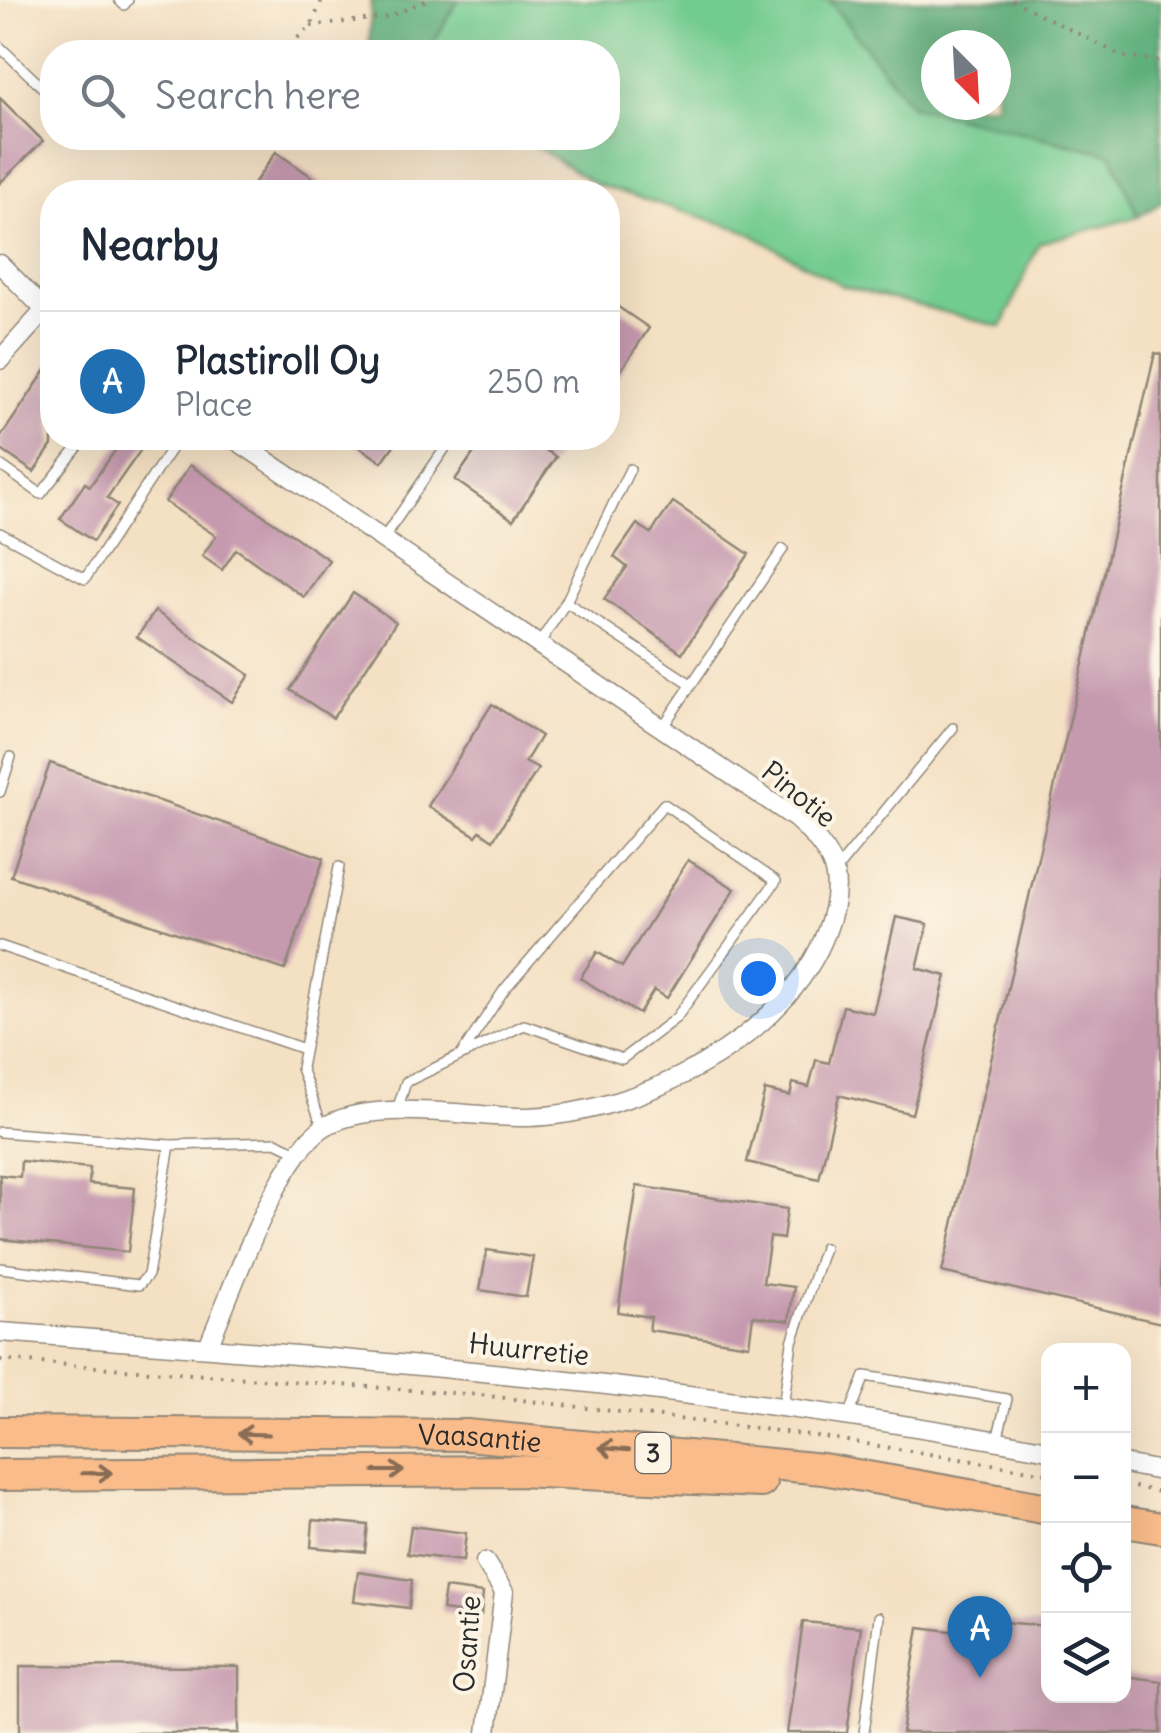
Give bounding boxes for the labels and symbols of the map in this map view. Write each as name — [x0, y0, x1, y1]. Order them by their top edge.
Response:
north arrow — [921, 30, 1011, 120]
street label: Pinotie — [754, 753, 844, 835]
your location — [733, 953, 784, 1004]
street label: Huurretie — [467, 1325, 591, 1373]
street label: Vaasantie — [418, 1417, 543, 1460]
one-way arrow — [238, 1425, 270, 1444]
road number: 3 — [636, 1433, 670, 1473]
one-way arrow — [599, 1440, 631, 1459]
one-way arrow — [373, 1461, 405, 1480]
one-way arrow — [80, 1464, 113, 1482]
street label: Osantie — [446, 1594, 488, 1694]
pin: A — [948, 1596, 1012, 1678]

